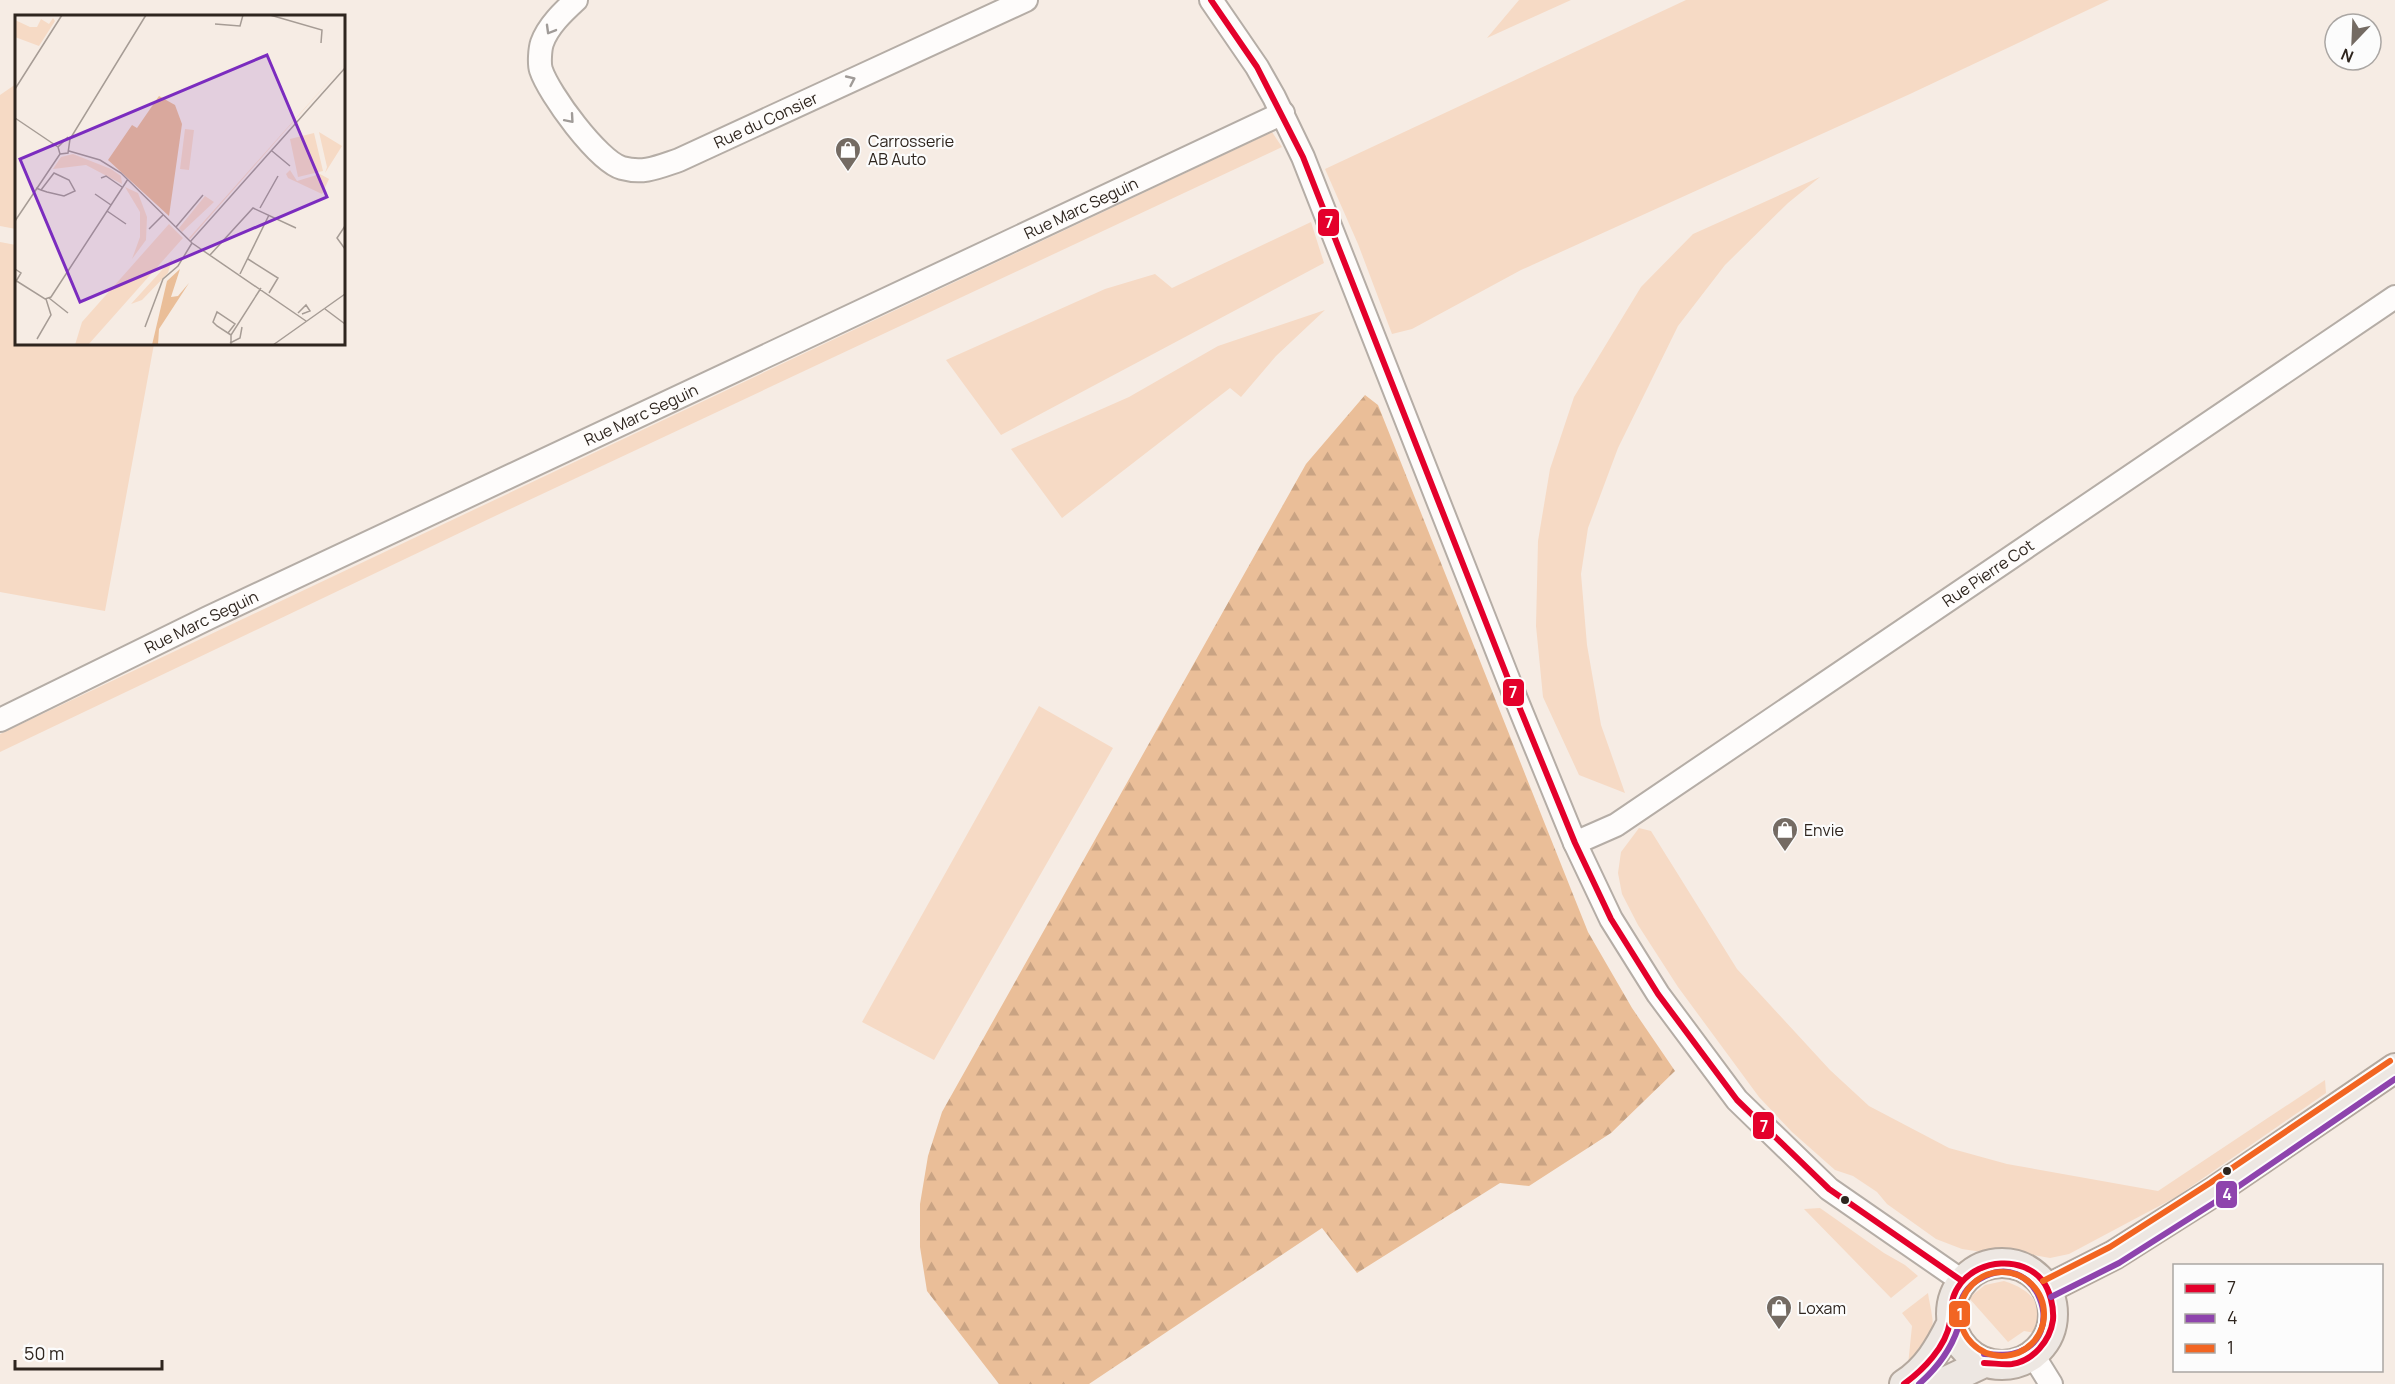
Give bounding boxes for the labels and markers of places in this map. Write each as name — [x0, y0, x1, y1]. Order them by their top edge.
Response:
place label: Carrosserie AB Auto — [868, 130, 954, 170]
shop icon: Carrosserie AB Auto — [833, 135, 863, 173]
shop icon: Envie — [1770, 815, 1800, 853]
place label: Envie — [1804, 819, 1844, 841]
unlabelled marker — [2221, 1165, 2233, 1177]
unlabelled marker — [1839, 1194, 1851, 1206]
shop icon: Loxam — [1764, 1293, 1794, 1331]
place label: Loxam — [1798, 1297, 1846, 1319]

